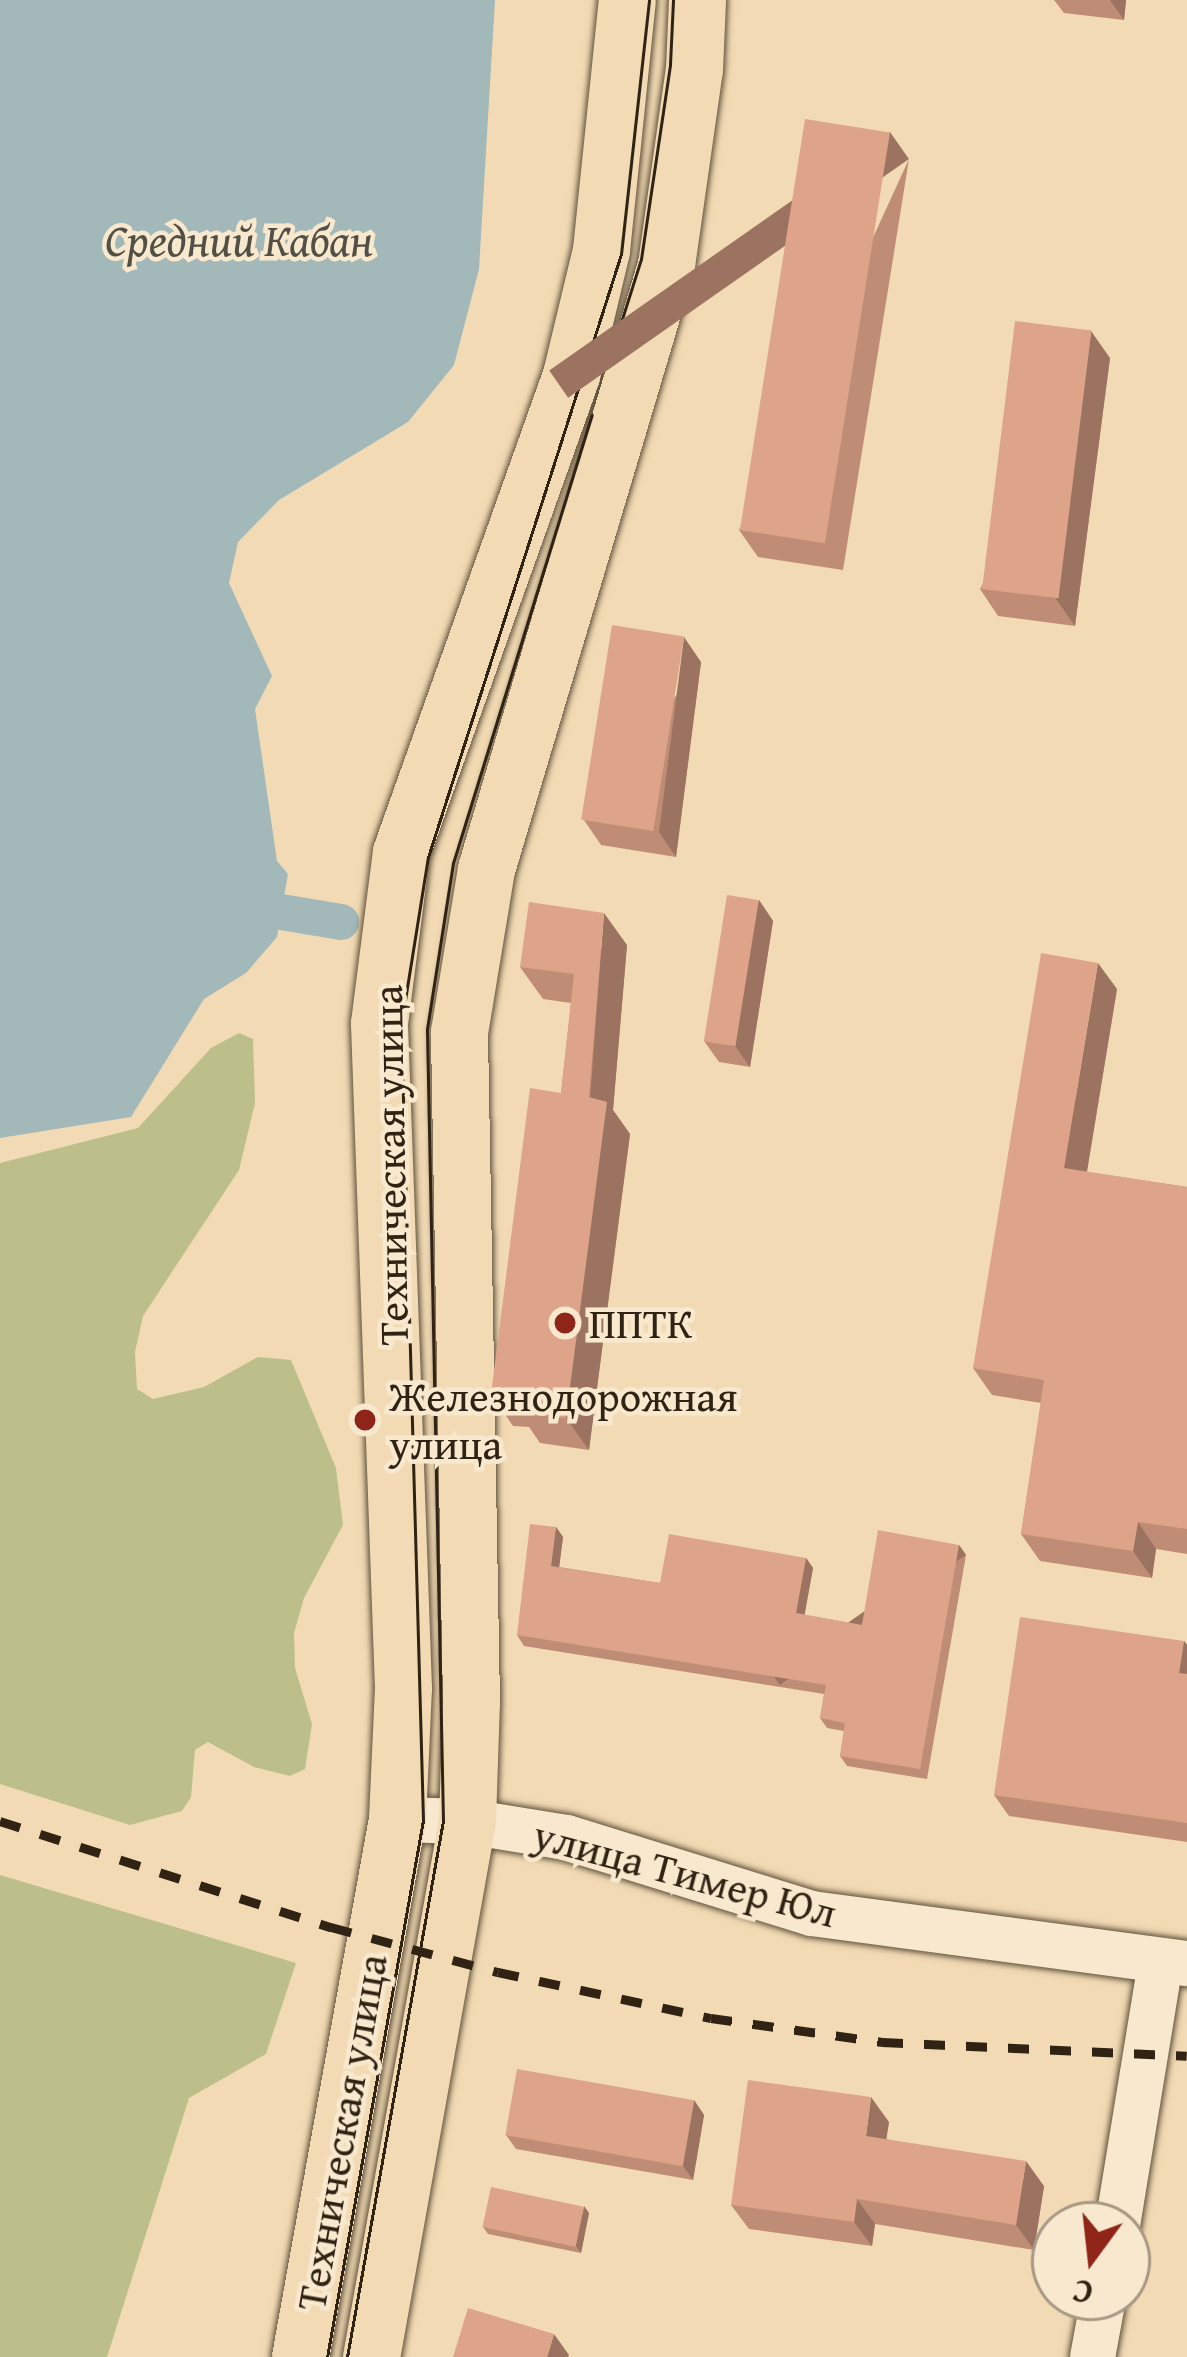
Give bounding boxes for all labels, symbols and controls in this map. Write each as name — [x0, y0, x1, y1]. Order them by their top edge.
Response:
water label: Средний Кабан — [105, 213, 373, 267]
street label: Техническая улица — [362, 984, 418, 1346]
place label: ППТК — [589, 1298, 692, 1348]
marker: ППТК — [552, 1310, 578, 1336]
place label: Железнодорожная улица — [389, 1371, 738, 1470]
marker: Железнодорожная улица — [352, 1407, 378, 1433]
street label: улица Тимер Юл — [528, 1808, 842, 1938]
street label: Техническая улица — [285, 1950, 397, 2314]
north arrow — [1031, 2201, 1151, 2321]
text: С — [1067, 2267, 1098, 2318]

